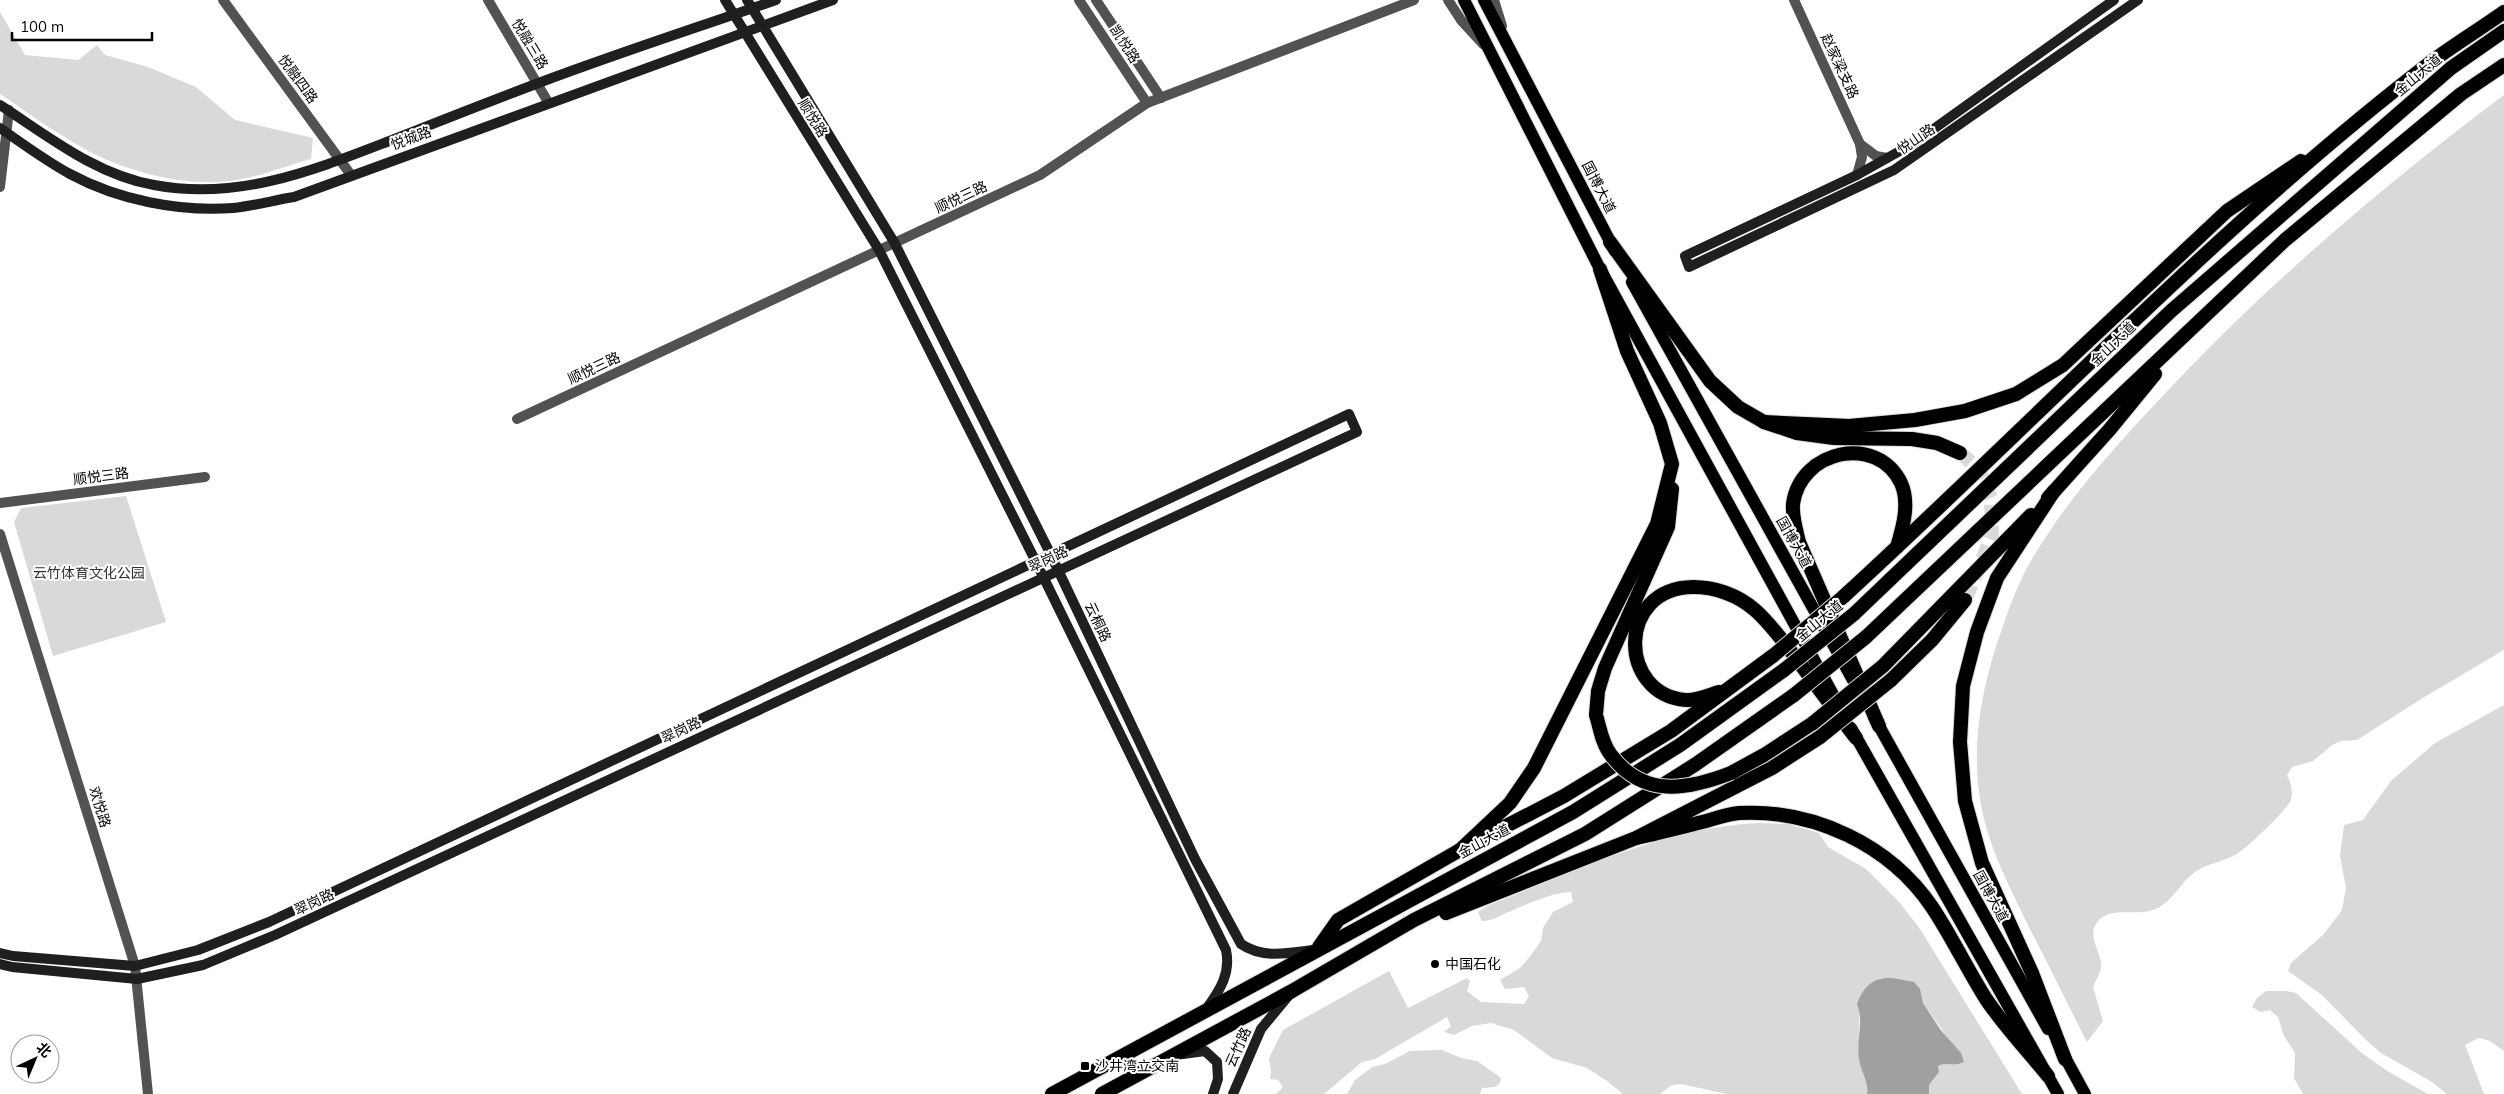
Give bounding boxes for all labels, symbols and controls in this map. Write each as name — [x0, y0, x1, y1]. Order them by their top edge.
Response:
scale bar — [12, 10, 152, 42]
street label: 悦融三路 — [508, 15, 552, 73]
text: 100 m — [20, 17, 64, 36]
street label: 凯悦路 — [1106, 21, 1144, 67]
street label: 赵家梁支路 — [1817, 30, 1863, 102]
street label: 金山大道 — [2391, 50, 2445, 100]
street label: 悦融四路 — [274, 51, 322, 107]
street label: 顺悦路 — [794, 95, 832, 141]
street label: 悦山路 — [1894, 120, 1938, 158]
street label: 悦城路 — [388, 122, 434, 154]
street label: 国博大道 — [1578, 158, 1620, 216]
street label: 顺悦三路 — [932, 177, 990, 217]
street label: 金山大道 — [2087, 318, 2139, 370]
street label: 顺悦三路 — [565, 348, 623, 388]
street label: 顺悦三路 — [72, 464, 130, 488]
street label: 国博大道 — [1773, 513, 1815, 571]
street label: 翠岗路 — [1025, 542, 1071, 576]
park label: 云竹体育文化公园 — [33, 564, 145, 582]
street label: 金山大道 — [1792, 596, 1846, 646]
street label: 云桐路 — [1081, 599, 1115, 645]
street label: 翠岗路 — [658, 713, 704, 747]
street label: 欢悦路 — [85, 784, 115, 830]
street label: 金山大道 — [1455, 820, 1513, 862]
street label: 国博大道 — [1970, 867, 2012, 925]
street label: 翠岗路 — [291, 885, 337, 919]
place label: 中国石化 — [1445, 955, 1501, 973]
marker: 中国石化 — [1429, 958, 1441, 970]
street label: 云竹路 — [1221, 1024, 1255, 1070]
north arrow — [10, 1034, 60, 1084]
text: 北 — [33, 1038, 55, 1061]
place label: 沙井湾立交南 — [1095, 1057, 1179, 1075]
marker: 沙井湾立交南 — [1079, 1060, 1091, 1072]

